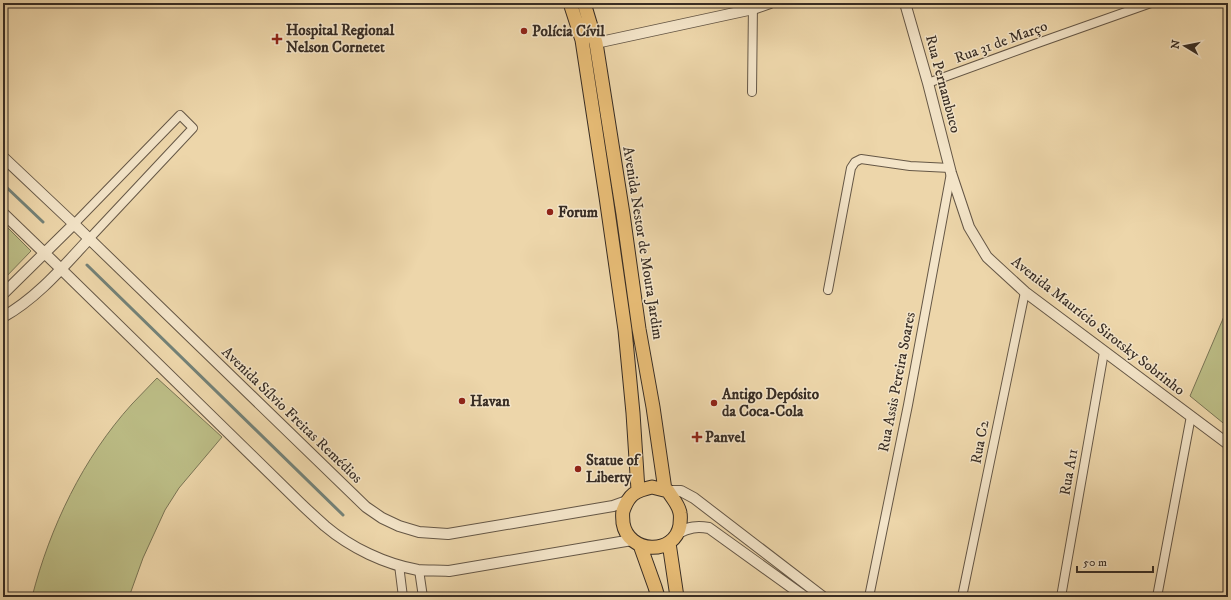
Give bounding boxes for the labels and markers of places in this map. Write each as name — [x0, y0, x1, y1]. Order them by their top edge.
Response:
place label: Hospital Regional Nelson Cornetet — [286, 21, 395, 57]
place label: Polícia Cívil — [532, 22, 605, 41]
marker: Polícia Cívil — [519, 26, 529, 36]
marker: Hospital Regional Nelson Cornetet — [271, 33, 283, 45]
place label: Forum — [558, 203, 599, 222]
marker: Forum — [545, 207, 555, 217]
place label: Antigo Depósito da Coca-Cola — [721, 385, 820, 421]
place label: Havan — [470, 392, 510, 411]
marker: Havan — [457, 396, 467, 406]
marker: Antigo Depósito da Coca-Cola — [709, 398, 719, 408]
place label: Panvel — [705, 428, 746, 447]
marker: Panvel — [692, 432, 702, 442]
place label: Statue of Liberty — [586, 451, 642, 487]
marker: Statue of Liberty — [573, 464, 583, 474]

